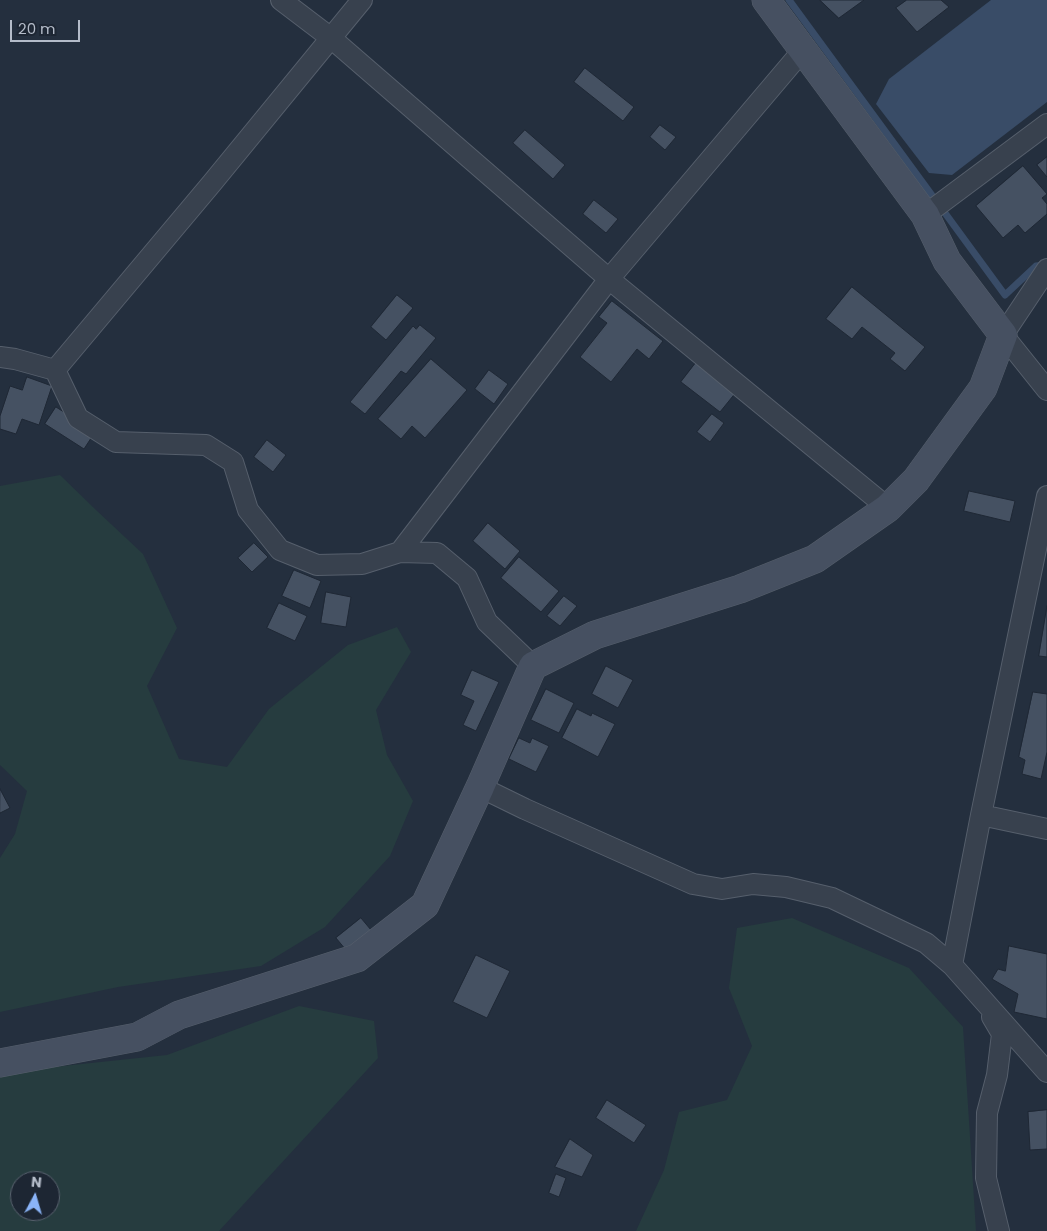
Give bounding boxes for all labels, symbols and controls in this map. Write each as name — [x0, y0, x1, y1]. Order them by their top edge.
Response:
scale bar — [12, 10, 82, 42]
text: 20 m — [18, 18, 56, 39]
north arrow — [10, 1171, 60, 1221]
text: N — [30, 1172, 43, 1193]

